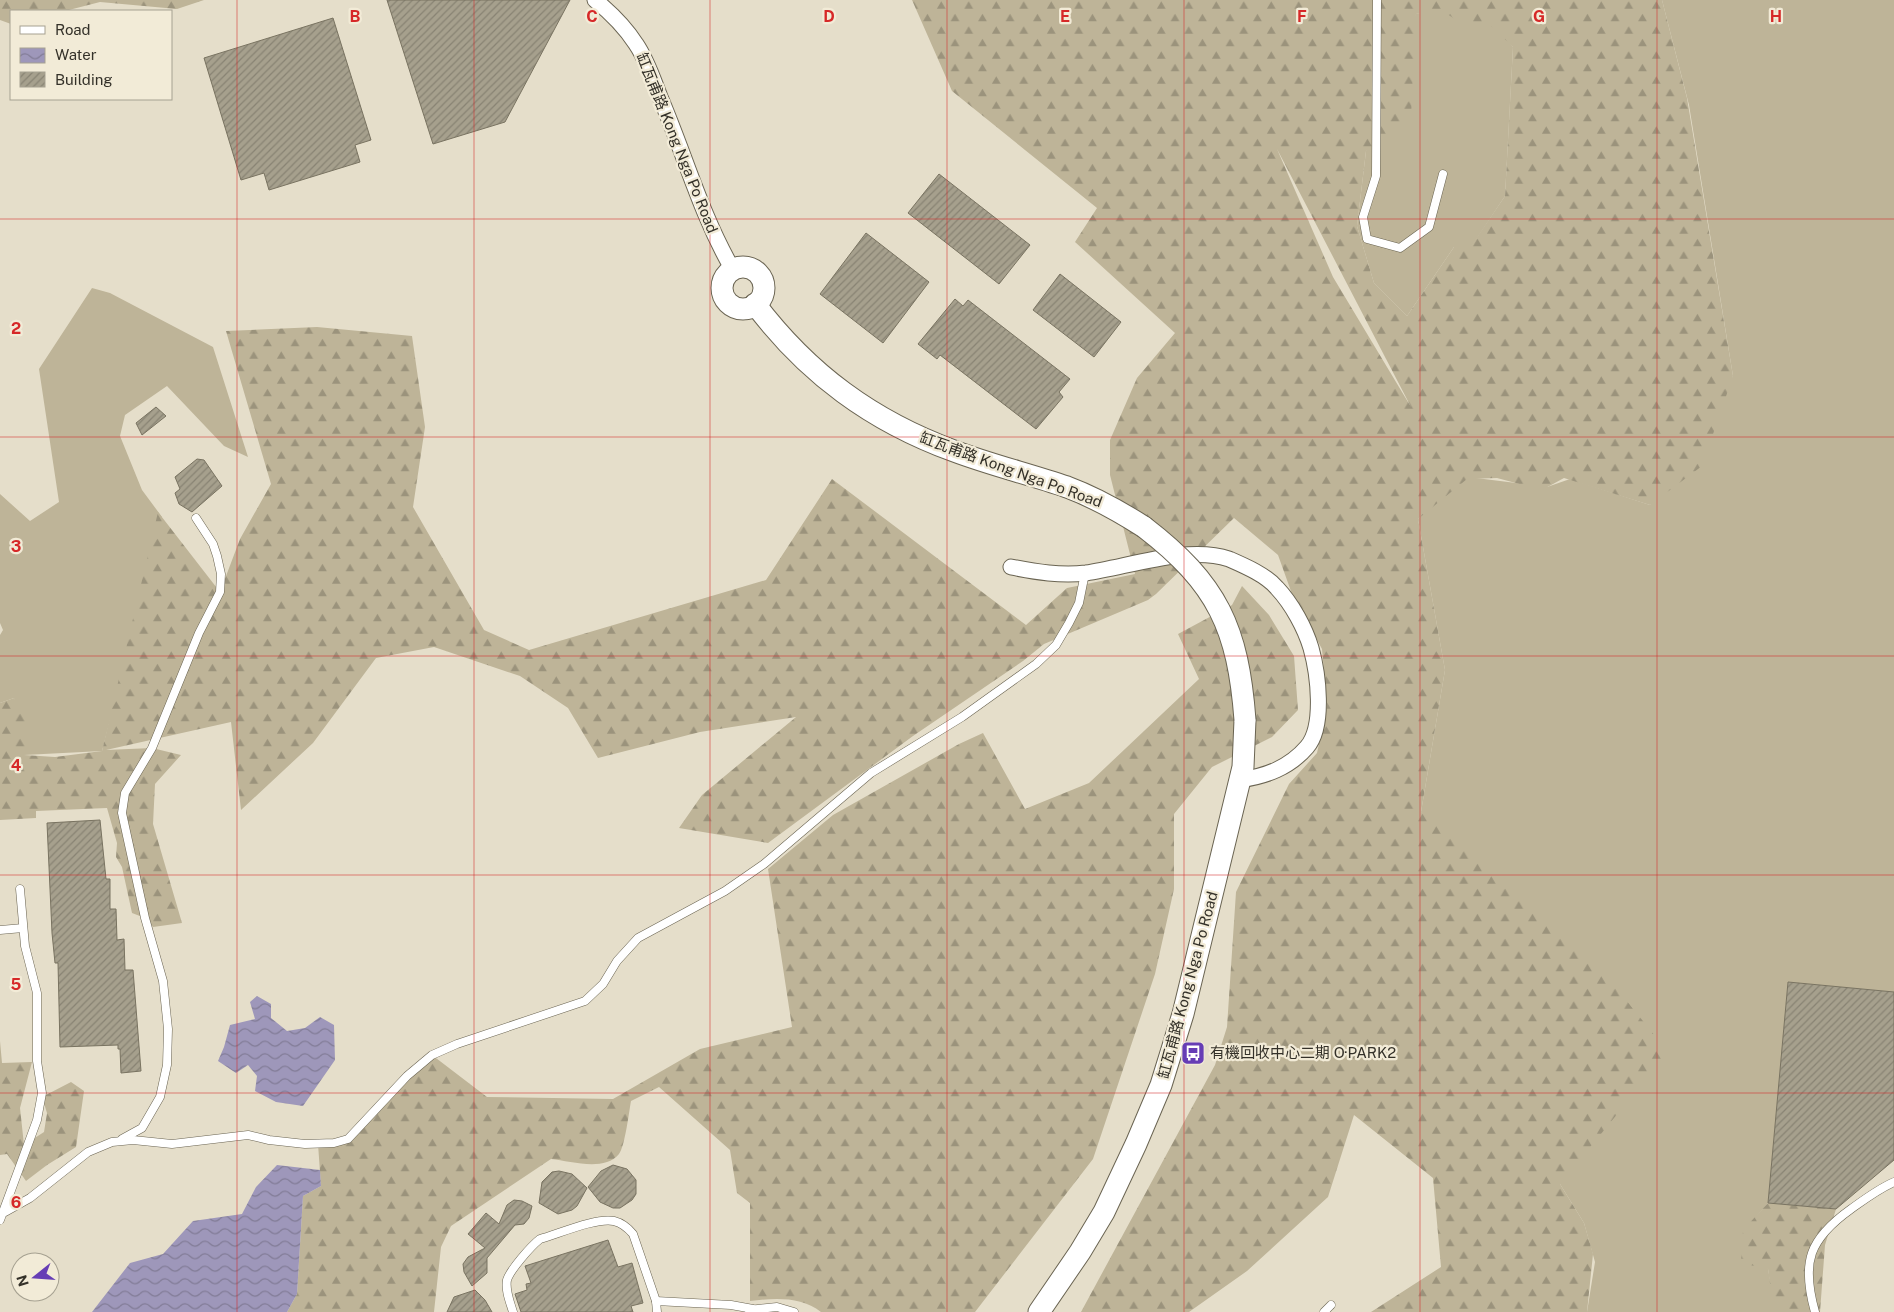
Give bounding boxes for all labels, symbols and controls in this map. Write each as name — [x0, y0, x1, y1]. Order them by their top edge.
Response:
text: B — [350, 7, 361, 26]
text: C — [586, 7, 598, 26]
text: D — [823, 7, 835, 26]
text: E — [1060, 7, 1070, 26]
text: F — [1297, 7, 1307, 26]
text: G — [1533, 7, 1545, 26]
text: H — [1770, 7, 1782, 26]
legend — [10, 10, 172, 100]
text: Road — [55, 21, 91, 38]
text: Water — [55, 46, 97, 63]
street label: 缸瓦甫路 Kong Nga Po Road — [633, 50, 721, 235]
text: Building — [55, 71, 113, 88]
text: 2 — [11, 319, 21, 338]
street label: 缸瓦甫路 Kong Nga Po Road — [918, 429, 1105, 510]
text: 3 — [11, 537, 21, 556]
text: 4 — [11, 756, 22, 775]
street label: 缸瓦甫路 Kong Nga Po Road — [1154, 890, 1221, 1080]
text: 5 — [11, 975, 22, 994]
bus stop icon: 有機回收中心二期 O·PARK2 — [1180, 1040, 1206, 1066]
place label: 有機回收中心二期 O·PARK2 — [1210, 1044, 1396, 1061]
text: 6 — [11, 1193, 21, 1212]
north arrow — [10, 1252, 60, 1302]
text: N — [13, 1273, 32, 1288]

